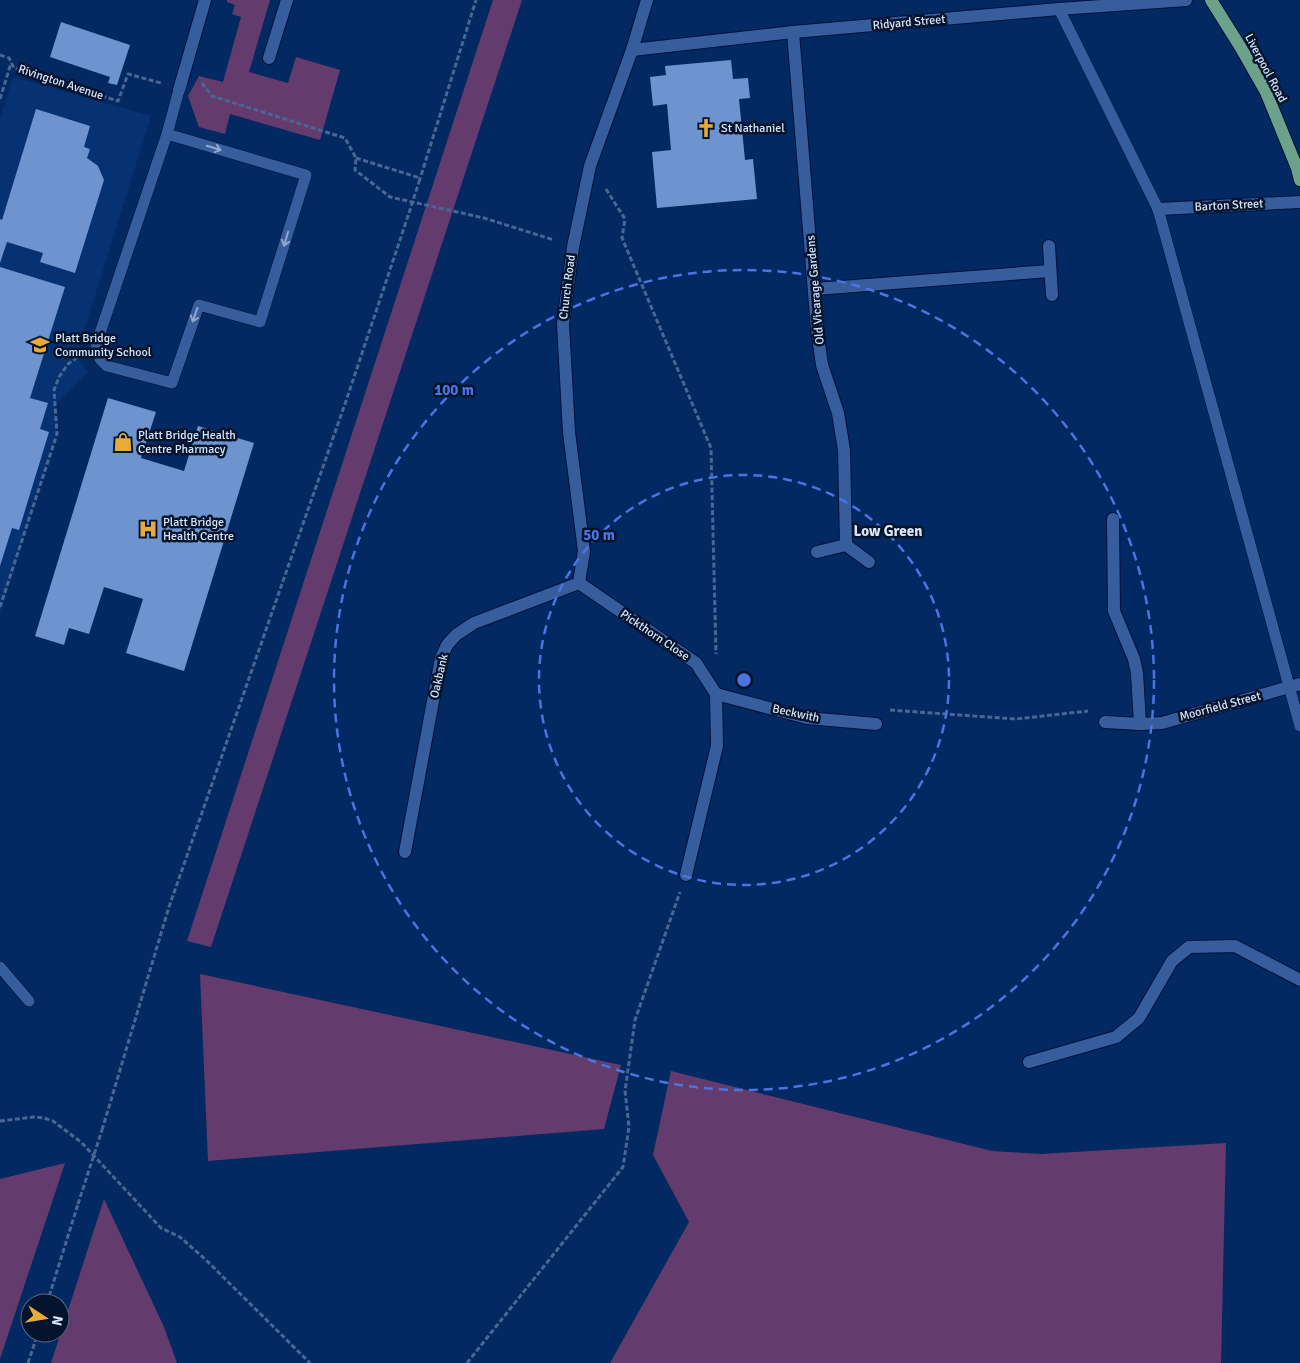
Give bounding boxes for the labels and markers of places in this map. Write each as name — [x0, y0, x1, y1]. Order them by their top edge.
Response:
church icon: St Nathaniel — [695, 117, 717, 139]
place label: St Nathaniel — [721, 121, 785, 136]
place label: Platt Bridge Community School — [55, 331, 152, 360]
school or university icon: Platt Bridge Community School — [29, 334, 51, 356]
place label: Platt Bridge Health Centre Pharmacy — [138, 428, 236, 457]
shop icon: Platt Bridge Health Centre Pharmacy — [112, 431, 134, 453]
place label: Platt Bridge Health Centre — [163, 515, 234, 544]
hospital icon: Platt Bridge Health Centre — [137, 518, 159, 540]
centre of rings — [735, 671, 753, 689]

